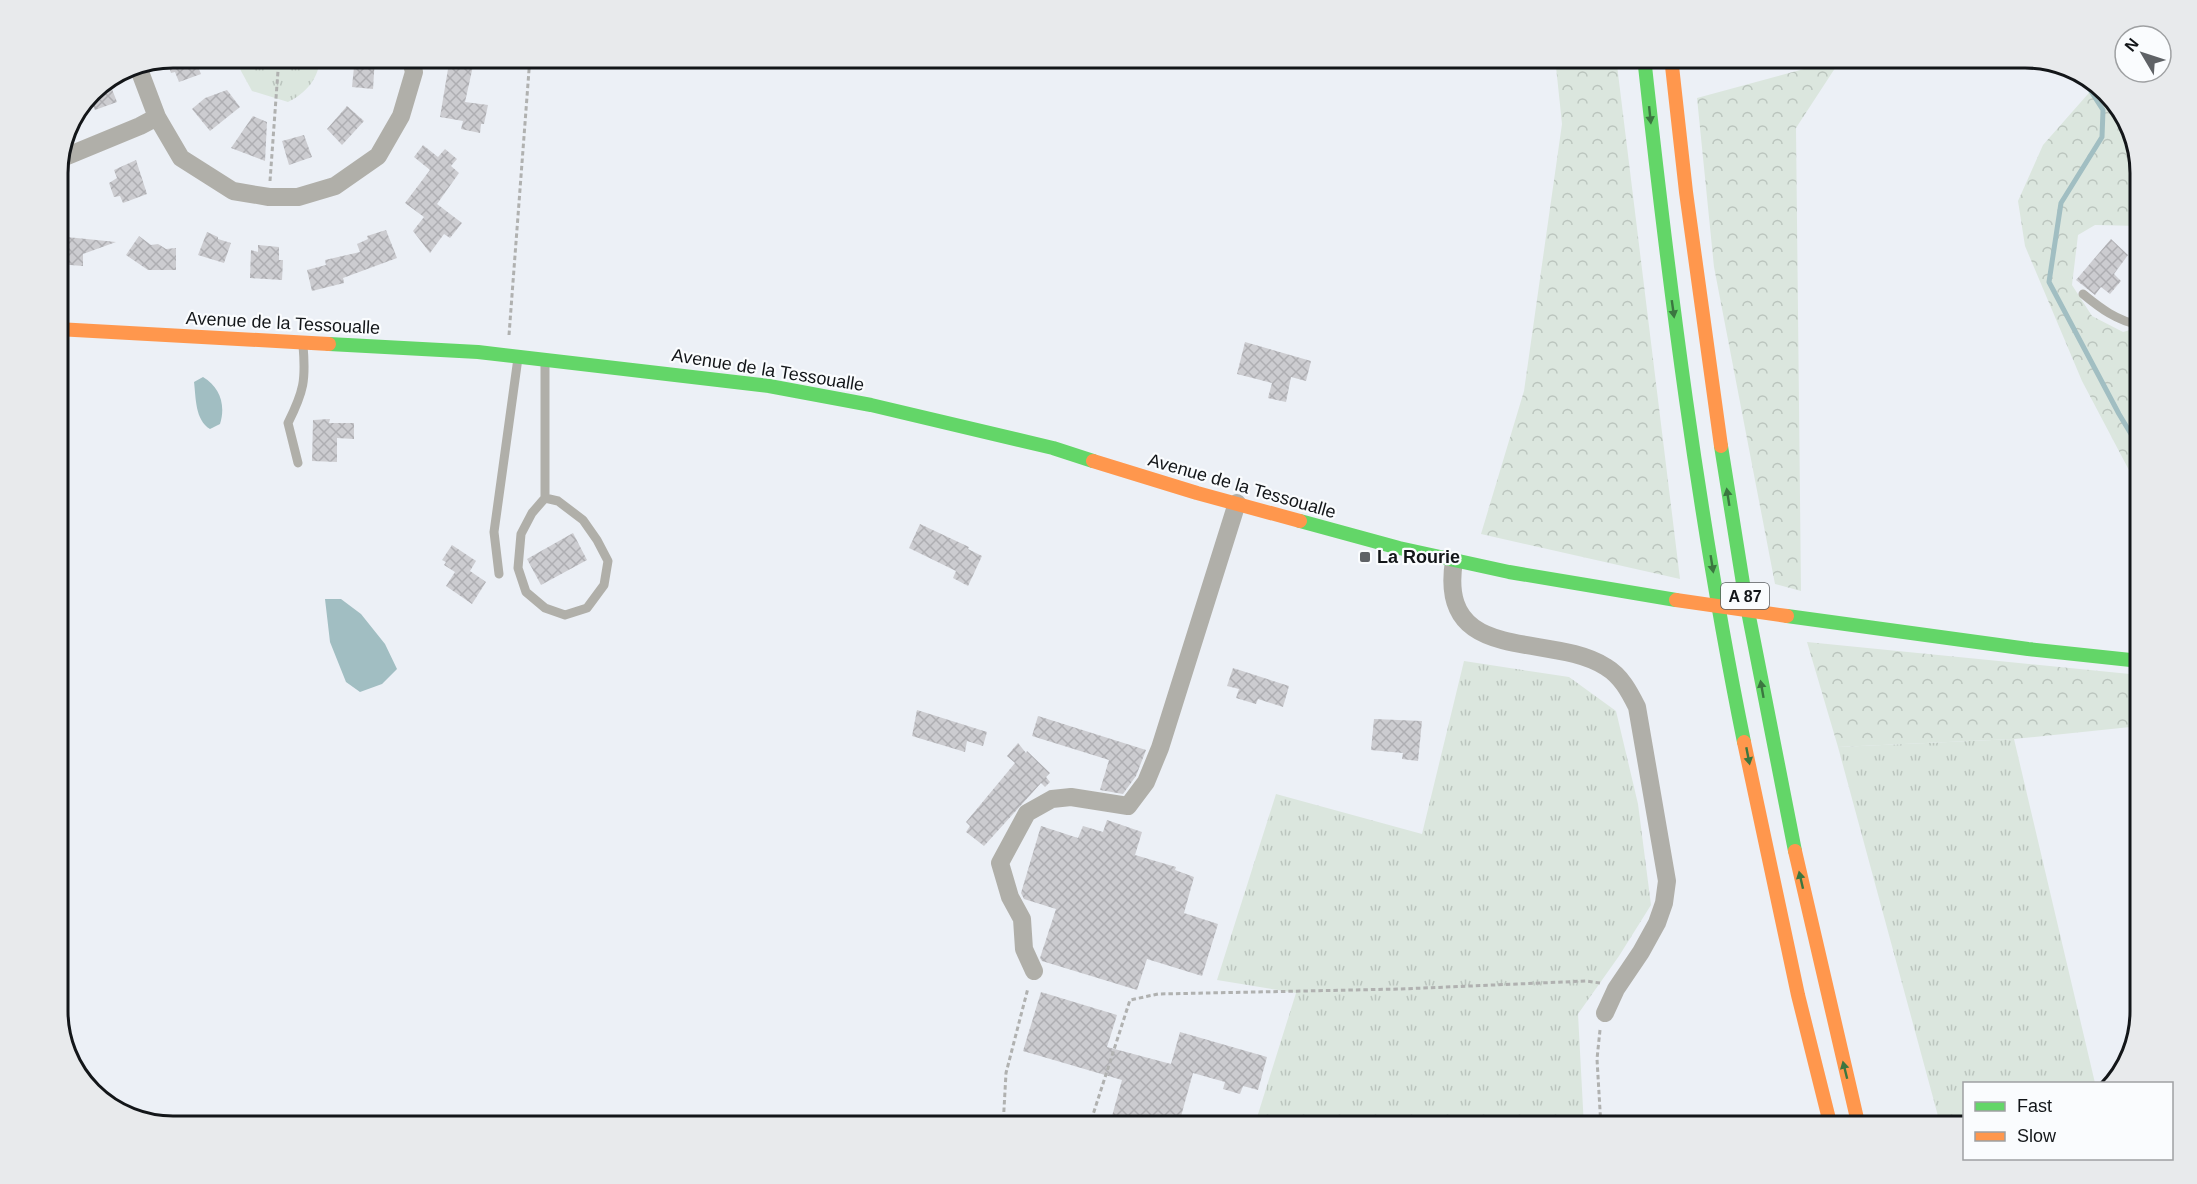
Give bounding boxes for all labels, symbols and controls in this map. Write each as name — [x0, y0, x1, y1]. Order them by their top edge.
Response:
north arrow — [2113, 24, 2173, 84]
text: N — [2121, 35, 2142, 55]
one-way arrow — [1645, 106, 1655, 125]
one-way arrow — [1669, 299, 1678, 318]
street label: Avenue de la Tessoualle — [185, 308, 381, 338]
street label: Avenue de la Tessoualle — [670, 345, 866, 395]
street label: Avenue de la Tessoualle — [1146, 450, 1338, 522]
one-way arrow — [1724, 487, 1733, 506]
place label: La Rourie — [1377, 547, 1460, 567]
marker: La Rourie — [1358, 550, 1372, 564]
one-way arrow — [1708, 554, 1717, 573]
road number: A 87 — [1721, 583, 1769, 609]
one-way arrow — [1757, 680, 1766, 699]
one-way arrow — [1744, 746, 1753, 765]
one-way arrow — [1796, 870, 1805, 889]
one-way arrow — [1840, 1060, 1849, 1079]
legend — [1963, 1082, 2173, 1160]
text: Fast — [2017, 1096, 2052, 1116]
text: Slow — [2017, 1126, 2057, 1146]

